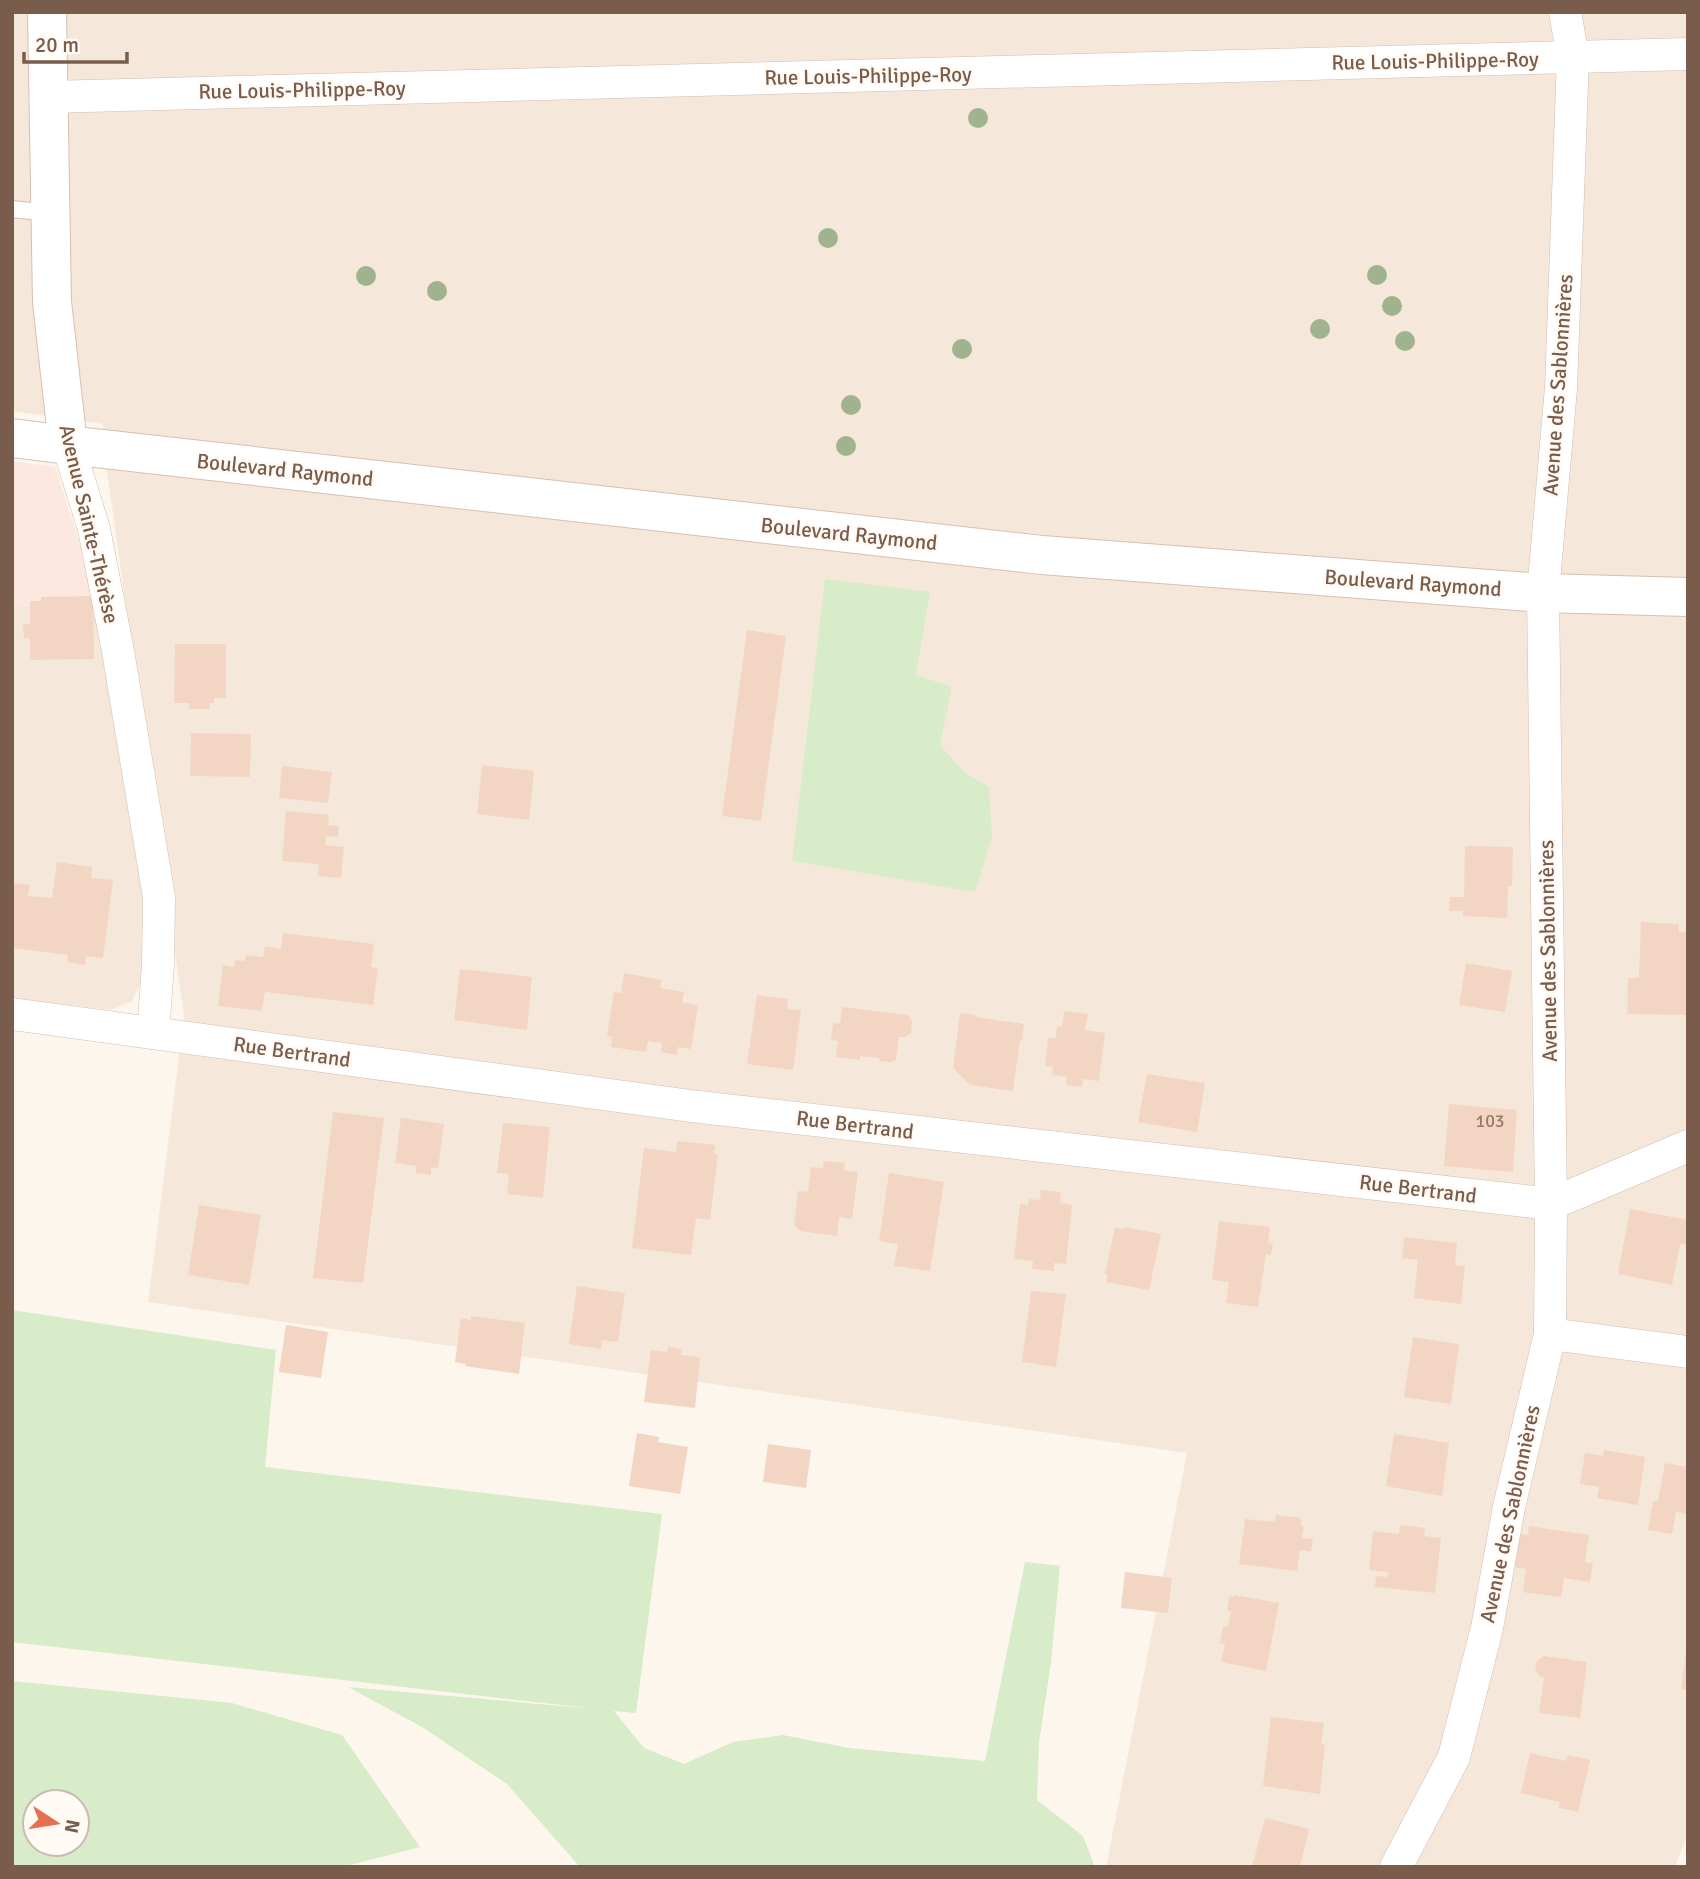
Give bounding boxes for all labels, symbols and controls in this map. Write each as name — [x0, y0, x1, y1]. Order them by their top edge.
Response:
scale bar — [24, 21, 128, 65]
text: 20 m — [35, 32, 79, 58]
street label: Rue Louis-Philippe-Roy — [1331, 46, 1539, 76]
street label: Rue Louis-Philippe-Roy — [764, 61, 972, 91]
street label: Rue Louis-Philippe-Roy — [198, 75, 406, 105]
street label: Avenue des Sablonnières — [1537, 273, 1579, 497]
street label: Avenue Sainte-Thérèse — [53, 422, 125, 626]
street label: Boulevard Raymond — [195, 448, 375, 492]
street label: Boulevard Raymond — [759, 512, 939, 556]
street label: Boulevard Raymond — [1323, 564, 1503, 602]
street label: Avenue des Sablonnières — [1533, 840, 1563, 1062]
street label: Rue Bertrand — [232, 1031, 352, 1073]
street label: Rue Bertrand — [795, 1105, 915, 1145]
house number: 103 — [1475, 1110, 1505, 1132]
street label: Rue Bertrand — [1358, 1169, 1478, 1209]
street label: Avenue des Sablonnières — [1474, 1403, 1546, 1625]
north arrow — [21, 1788, 91, 1858]
text: N — [59, 1817, 85, 1835]

